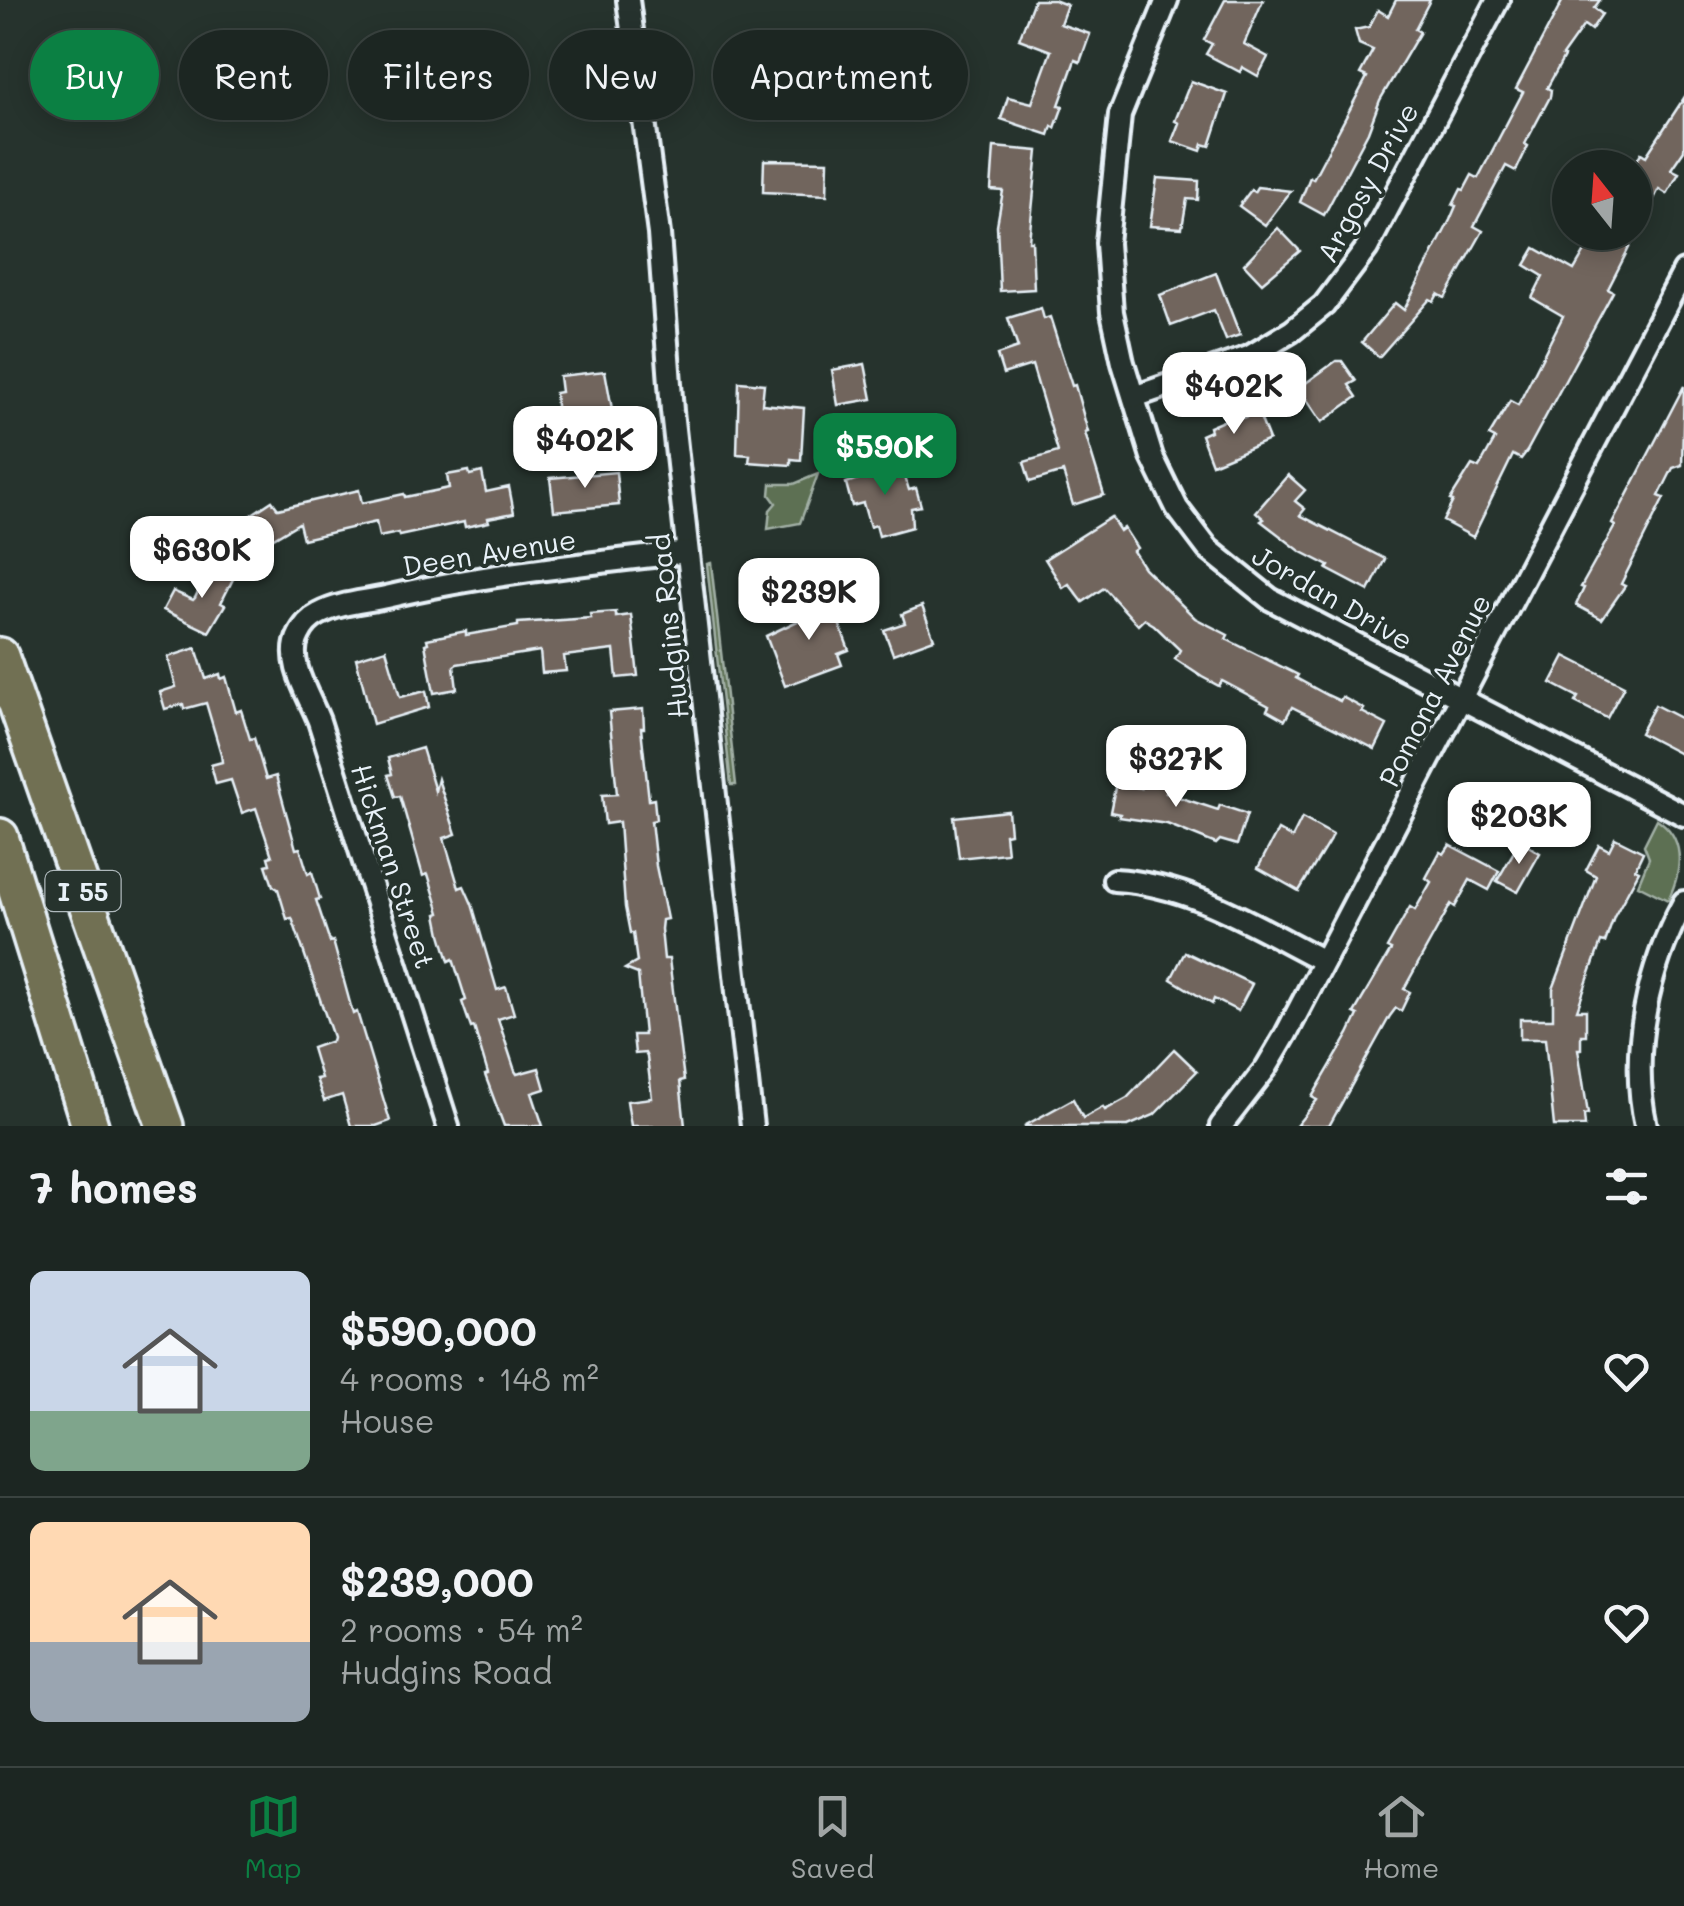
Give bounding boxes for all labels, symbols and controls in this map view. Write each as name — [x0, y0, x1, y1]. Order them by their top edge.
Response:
chip: Buy — [30, 30, 159, 120]
chip: Rent — [179, 30, 328, 120]
chip: Filters — [348, 30, 529, 120]
chip: New — [549, 30, 693, 120]
chip: Apartment — [713, 30, 968, 120]
street label: Argosy Drive — [1308, 96, 1426, 268]
north arrow — [1552, 150, 1652, 250]
map controls — [1552, 150, 1652, 250]
pin: $402K — [1164, 352, 1304, 437]
text: $402K — [1184, 363, 1284, 405]
pin: $402K — [515, 406, 655, 491]
pin: $590K — [815, 413, 955, 498]
text: $402K — [535, 417, 635, 459]
text: $590K — [835, 424, 935, 466]
pin: $630K — [132, 516, 272, 601]
street label: Deen Avenue — [400, 521, 578, 583]
text: $630K — [152, 527, 252, 569]
street label: Hudgins Road — [640, 532, 696, 720]
street label: Jordan Drive — [1246, 536, 1420, 658]
pin: $239K — [739, 558, 879, 643]
text: $239K — [760, 569, 858, 611]
street label: Pomona Avenue — [1370, 588, 1498, 792]
pin: $327K — [1106, 725, 1246, 810]
text: $327K — [1128, 736, 1224, 778]
street label: Hickman Street — [344, 759, 444, 973]
pin: $203K — [1449, 782, 1589, 867]
text: $203K — [1470, 793, 1568, 835]
road number: I 55 — [46, 871, 120, 911]
text: 7 homes — [30, 1159, 198, 1214]
icon: filters — [1599, 1159, 1654, 1214]
text: $590,000 — [340, 1302, 537, 1357]
icon: home — [110, 1311, 230, 1431]
icon: heart — [1599, 1344, 1654, 1399]
text: 4 rooms · 148 m² — [340, 1357, 599, 1399]
text: House — [340, 1399, 435, 1441]
text: $239,000 — [340, 1553, 534, 1608]
icon: home — [110, 1562, 230, 1682]
icon: heart — [1599, 1595, 1654, 1650]
text: 2 rooms · 54 m² — [340, 1608, 583, 1650]
text: Hudgins Road — [340, 1650, 552, 1692]
tab: Map — [245, 1789, 302, 1885]
tab: Saved — [791, 1789, 874, 1885]
tab: Home — [1363, 1789, 1439, 1885]

